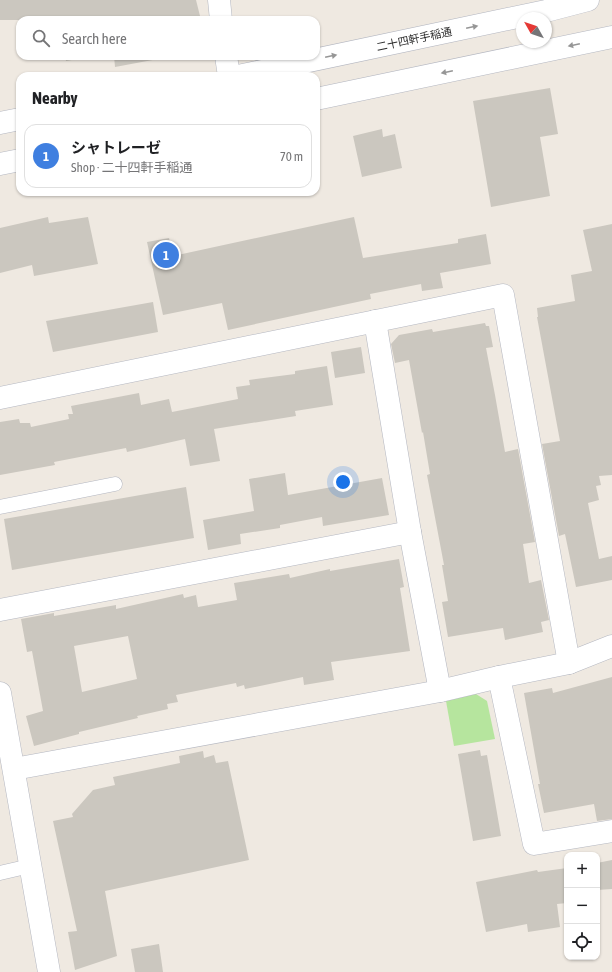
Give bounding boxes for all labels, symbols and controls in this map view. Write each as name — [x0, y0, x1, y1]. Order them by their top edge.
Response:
north arrow — [516, 12, 552, 48]
search box — [16, 16, 320, 60]
one-way arrow — [466, 23, 478, 29]
street label: 二十四軒手稲通 — [375, 25, 453, 53]
icon: search — [30, 27, 52, 49]
text: Search here — [62, 30, 127, 47]
one-way arrow — [568, 42, 580, 48]
one-way arrow — [325, 53, 338, 59]
one-way arrow — [441, 69, 453, 75]
text: Nearby — [32, 88, 78, 108]
text: シャトレーゼ — [71, 139, 161, 156]
text: 1 — [43, 149, 49, 164]
text: 70 m — [280, 149, 303, 164]
text: Shop · 二十四軒手稲通 — [71, 160, 192, 175]
pin: 1 — [153, 240, 179, 270]
your location — [333, 472, 353, 492]
map controls — [564, 852, 600, 960]
button: + — [564, 852, 600, 888]
button: − — [564, 888, 600, 924]
button: locate — [564, 924, 600, 960]

